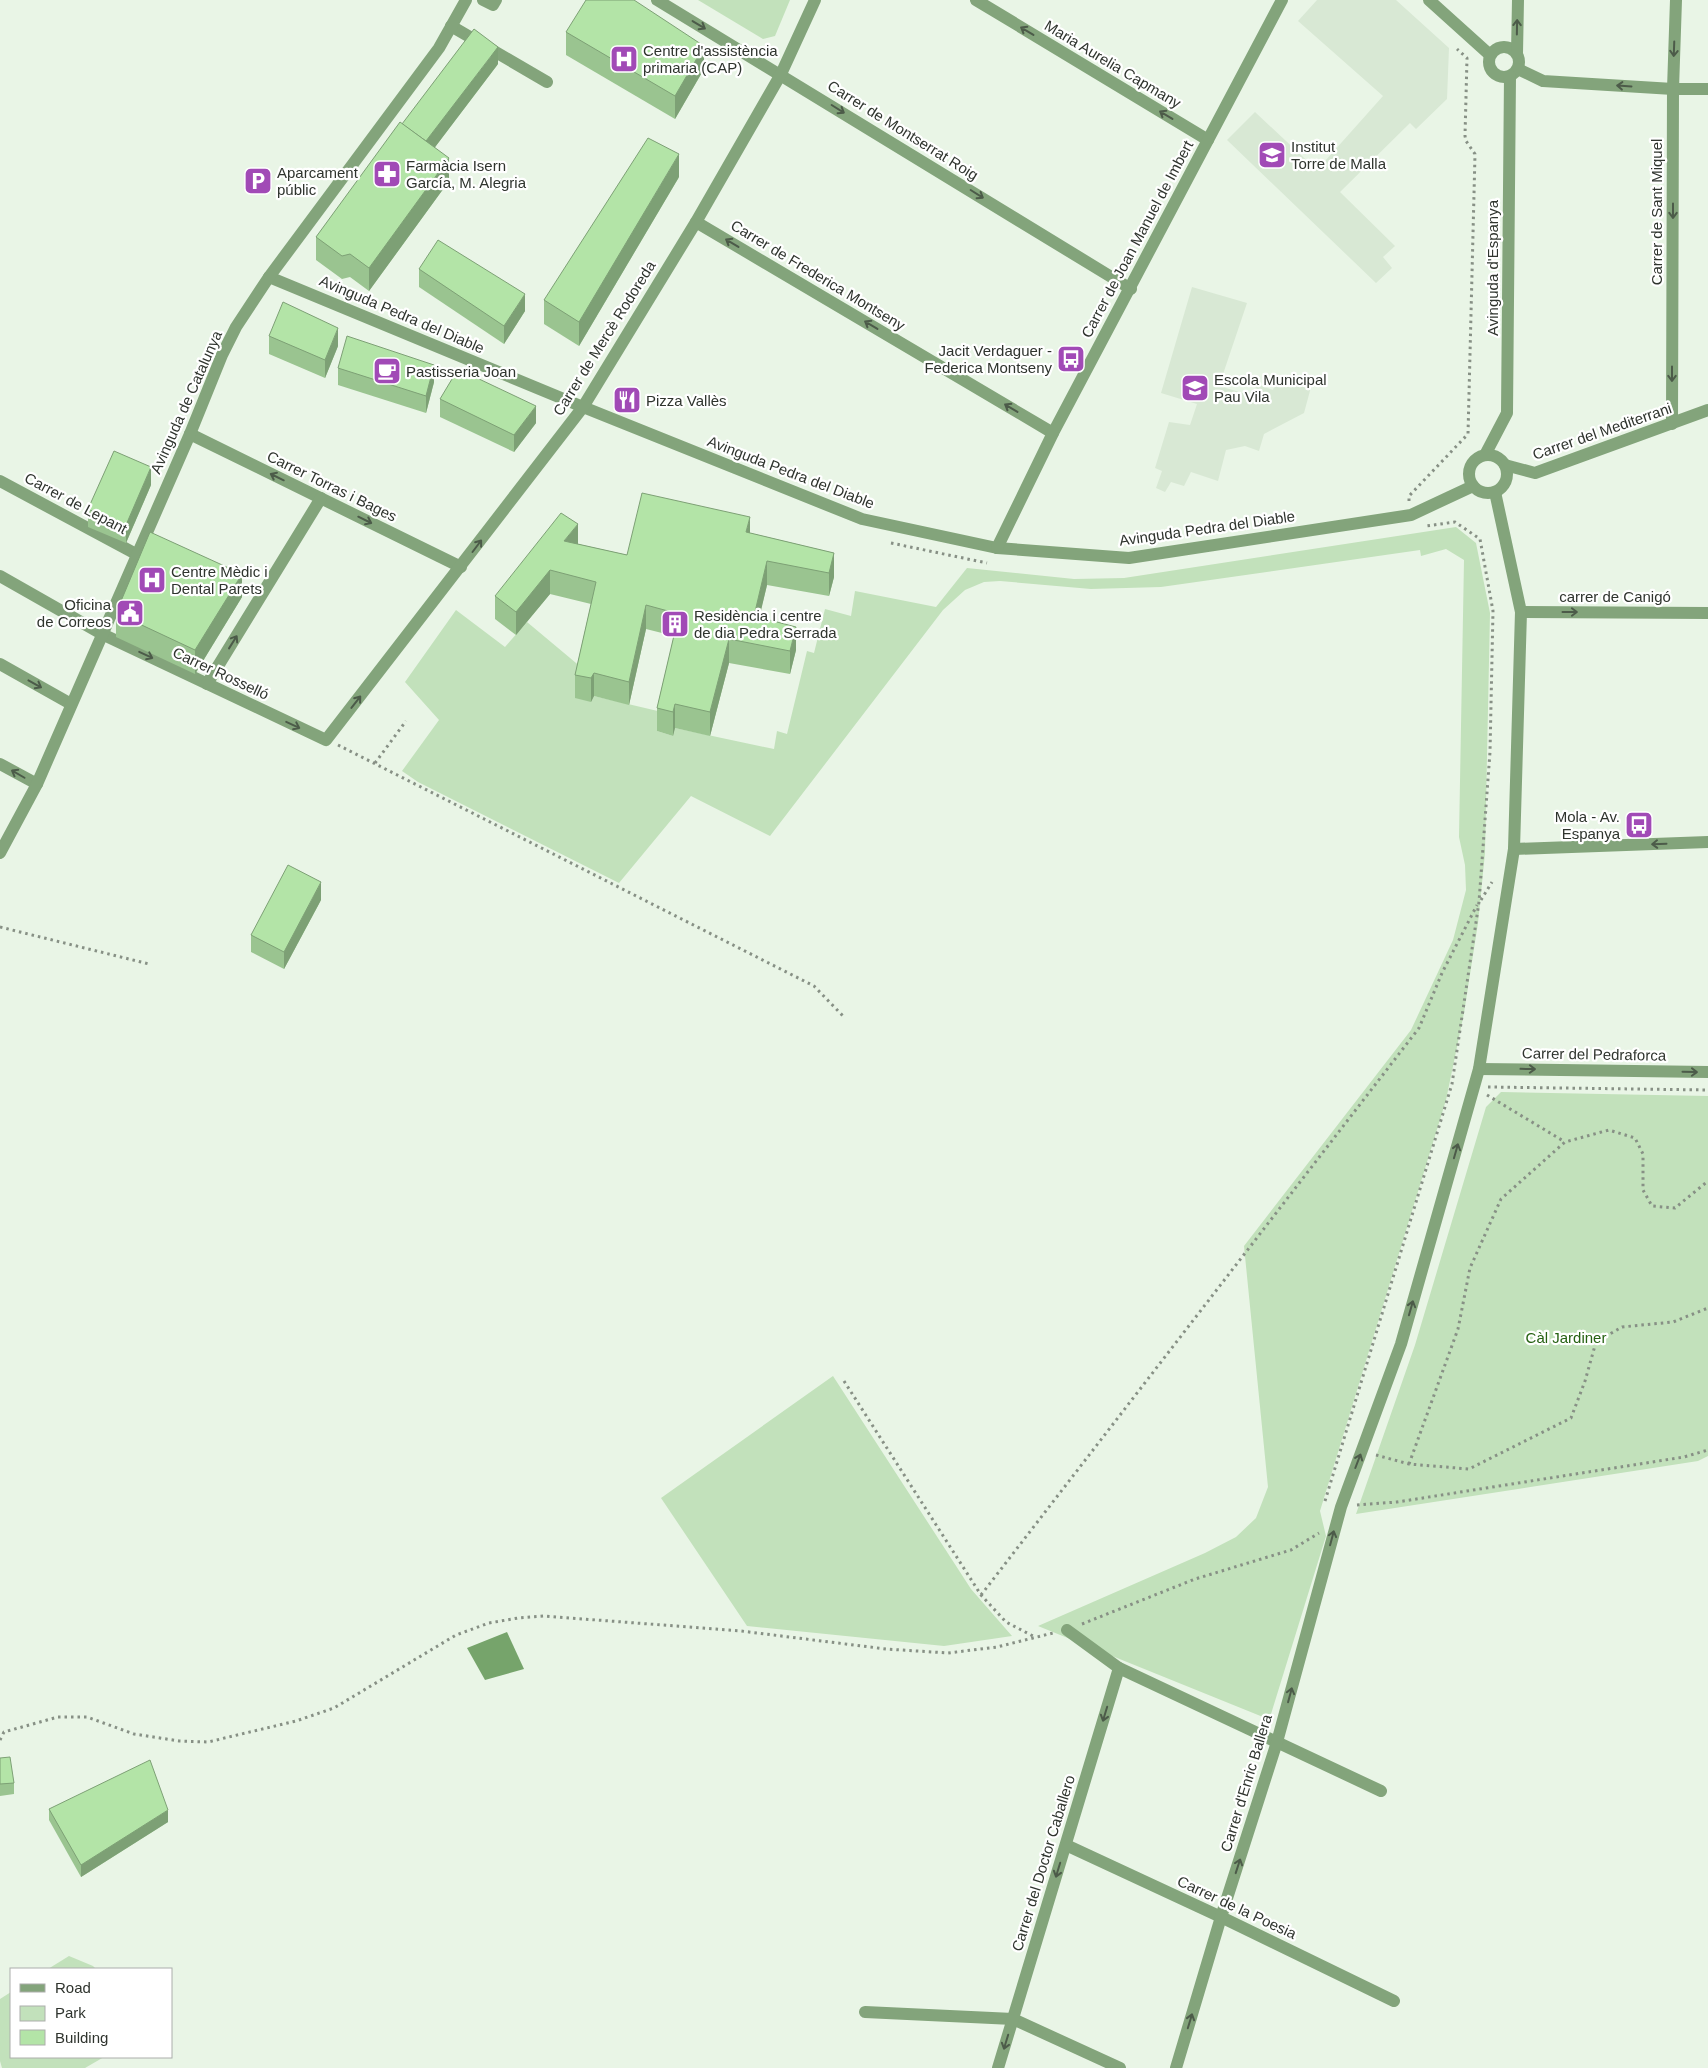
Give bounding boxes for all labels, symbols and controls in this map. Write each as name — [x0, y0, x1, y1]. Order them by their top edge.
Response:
street label: Maria Aurelia Capmany — [1042, 17, 1185, 112]
one-way arrow — [1512, 19, 1522, 35]
one-way arrow — [692, 20, 707, 30]
one-way arrow — [1020, 25, 1034, 35]
one-way arrow — [1669, 40, 1679, 56]
place label: Centre d'assistència primaria (CAP) — [643, 42, 778, 76]
hospital icon: Centre d'assistència primaria (CAP) — [609, 44, 639, 74]
street label: Carrer de Montserrat Roig — [825, 77, 981, 183]
one-way arrow — [1617, 81, 1633, 91]
one-way arrow — [831, 104, 845, 114]
one-way arrow — [1159, 109, 1173, 119]
street label: Carrer de Joan Manuel de Imbert — [1078, 137, 1197, 341]
place label: Institut Torre de Malla — [1291, 138, 1387, 172]
street label: Carrer de Sant Miquel — [1648, 139, 1665, 285]
school or university icon: Institut Torre de Malla — [1257, 140, 1287, 170]
place label: Farmàcia Isern García, M. Alegria — [406, 157, 527, 191]
pharmacy icon: Farmàcia Isern García, M. Alegria — [372, 159, 402, 189]
place label: Aparcament públic — [277, 164, 359, 198]
parking icon: Aparcament públic — [243, 166, 273, 196]
one-way arrow — [969, 189, 983, 199]
street label: Avinguda d'Espanya — [1484, 199, 1501, 336]
one-way arrow — [1668, 202, 1678, 219]
street label: Carrer de Frederica Montseny — [728, 216, 909, 334]
one-way arrow — [725, 237, 739, 247]
street label: Carrer de Mercè Rodoreda — [549, 257, 659, 419]
street label: Avinguda Pedra del Diable — [317, 272, 487, 356]
one-way arrow — [865, 320, 879, 330]
street label: Avinguda de Catalunya — [147, 327, 226, 476]
place label: Jacit Verdaguer - Federica Montseny — [924, 342, 1052, 376]
bus stop icon: Jacit Verdaguer - Federica Montseny — [1056, 344, 1086, 374]
cafe icon: Pastisseria Joan — [372, 356, 402, 386]
place label: Pastisseria Joan — [406, 363, 516, 380]
one-way arrow — [1667, 365, 1677, 381]
place label: Escola Municipal Pau Vila — [1214, 371, 1327, 405]
school or university icon: Escola Municipal Pau Vila — [1180, 373, 1210, 403]
restaurant icon: Pizza Vallès — [612, 385, 642, 415]
place label: Pizza Vallès — [646, 392, 727, 409]
street label: Carrer del Mediterrani — [1530, 399, 1674, 463]
one-way arrow — [1005, 403, 1019, 413]
street label: Avinguda Pedra del Diable — [705, 432, 877, 512]
street label: Carrer Torras i Bages — [264, 447, 400, 525]
street label: Carrer de Lepant — [22, 469, 131, 538]
one-way arrow — [270, 472, 285, 481]
street label: Avinguda Pedra del Diable — [1118, 507, 1296, 549]
one-way arrow — [357, 516, 372, 525]
one-way arrow — [472, 539, 482, 553]
place label: Centre Mèdic i Dental Parets — [171, 563, 268, 597]
hospital icon: Centre Mèdic i Dental Parets — [137, 565, 167, 595]
street label: carrer de Canigó — [1559, 588, 1671, 605]
place label: Oficina de Correos — [37, 596, 112, 630]
public building icon: Oficina de Correos — [115, 598, 145, 628]
place label: Residència i centre de dia Pedra Serrada — [694, 607, 837, 641]
one-way arrow — [1561, 607, 1577, 617]
building icon: Residència i centre de dia Pedra Serrada — [660, 609, 690, 639]
one-way arrow — [228, 636, 238, 650]
street label: Carrer Rosselló — [170, 643, 272, 703]
one-way arrow — [138, 651, 153, 661]
one-way arrow — [28, 679, 43, 689]
one-way arrow — [351, 695, 361, 709]
one-way arrow — [285, 720, 300, 730]
one-way arrow — [11, 769, 26, 779]
place label: Mola - Av. Espanya — [1555, 808, 1621, 842]
bus stop icon: Mola - Av. Espanya — [1624, 810, 1654, 840]
one-way arrow — [1652, 839, 1668, 849]
street label: Carrer del Pedraforca — [1522, 1044, 1667, 1064]
one-way arrow — [1520, 1064, 1536, 1074]
one-way arrow — [1682, 1067, 1698, 1076]
one-way arrow — [1451, 1144, 1461, 1160]
one-way arrow — [1407, 1300, 1417, 1316]
park label: Càl Jardiner — [1526, 1329, 1606, 1346]
one-way arrow — [1354, 1454, 1363, 1469]
one-way arrow — [1328, 1530, 1337, 1546]
one-way arrow — [1286, 1687, 1295, 1703]
one-way arrow — [1100, 1706, 1110, 1722]
street label: Carrer d'Enric Ballera — [1217, 1712, 1275, 1854]
street label: Carrer del Doctor Caballero — [1008, 1773, 1078, 1953]
one-way arrow — [1233, 1858, 1243, 1874]
one-way arrow — [1053, 1861, 1062, 1877]
street label: Carrer de la Poesia — [1175, 1872, 1300, 1942]
legend — [10, 1968, 172, 2058]
text: Road — [55, 1979, 91, 1996]
text: Park — [55, 2004, 86, 2021]
one-way arrow — [1186, 2014, 1196, 2030]
text: Building — [55, 2029, 108, 2046]
one-way arrow — [1000, 2034, 1010, 2050]

